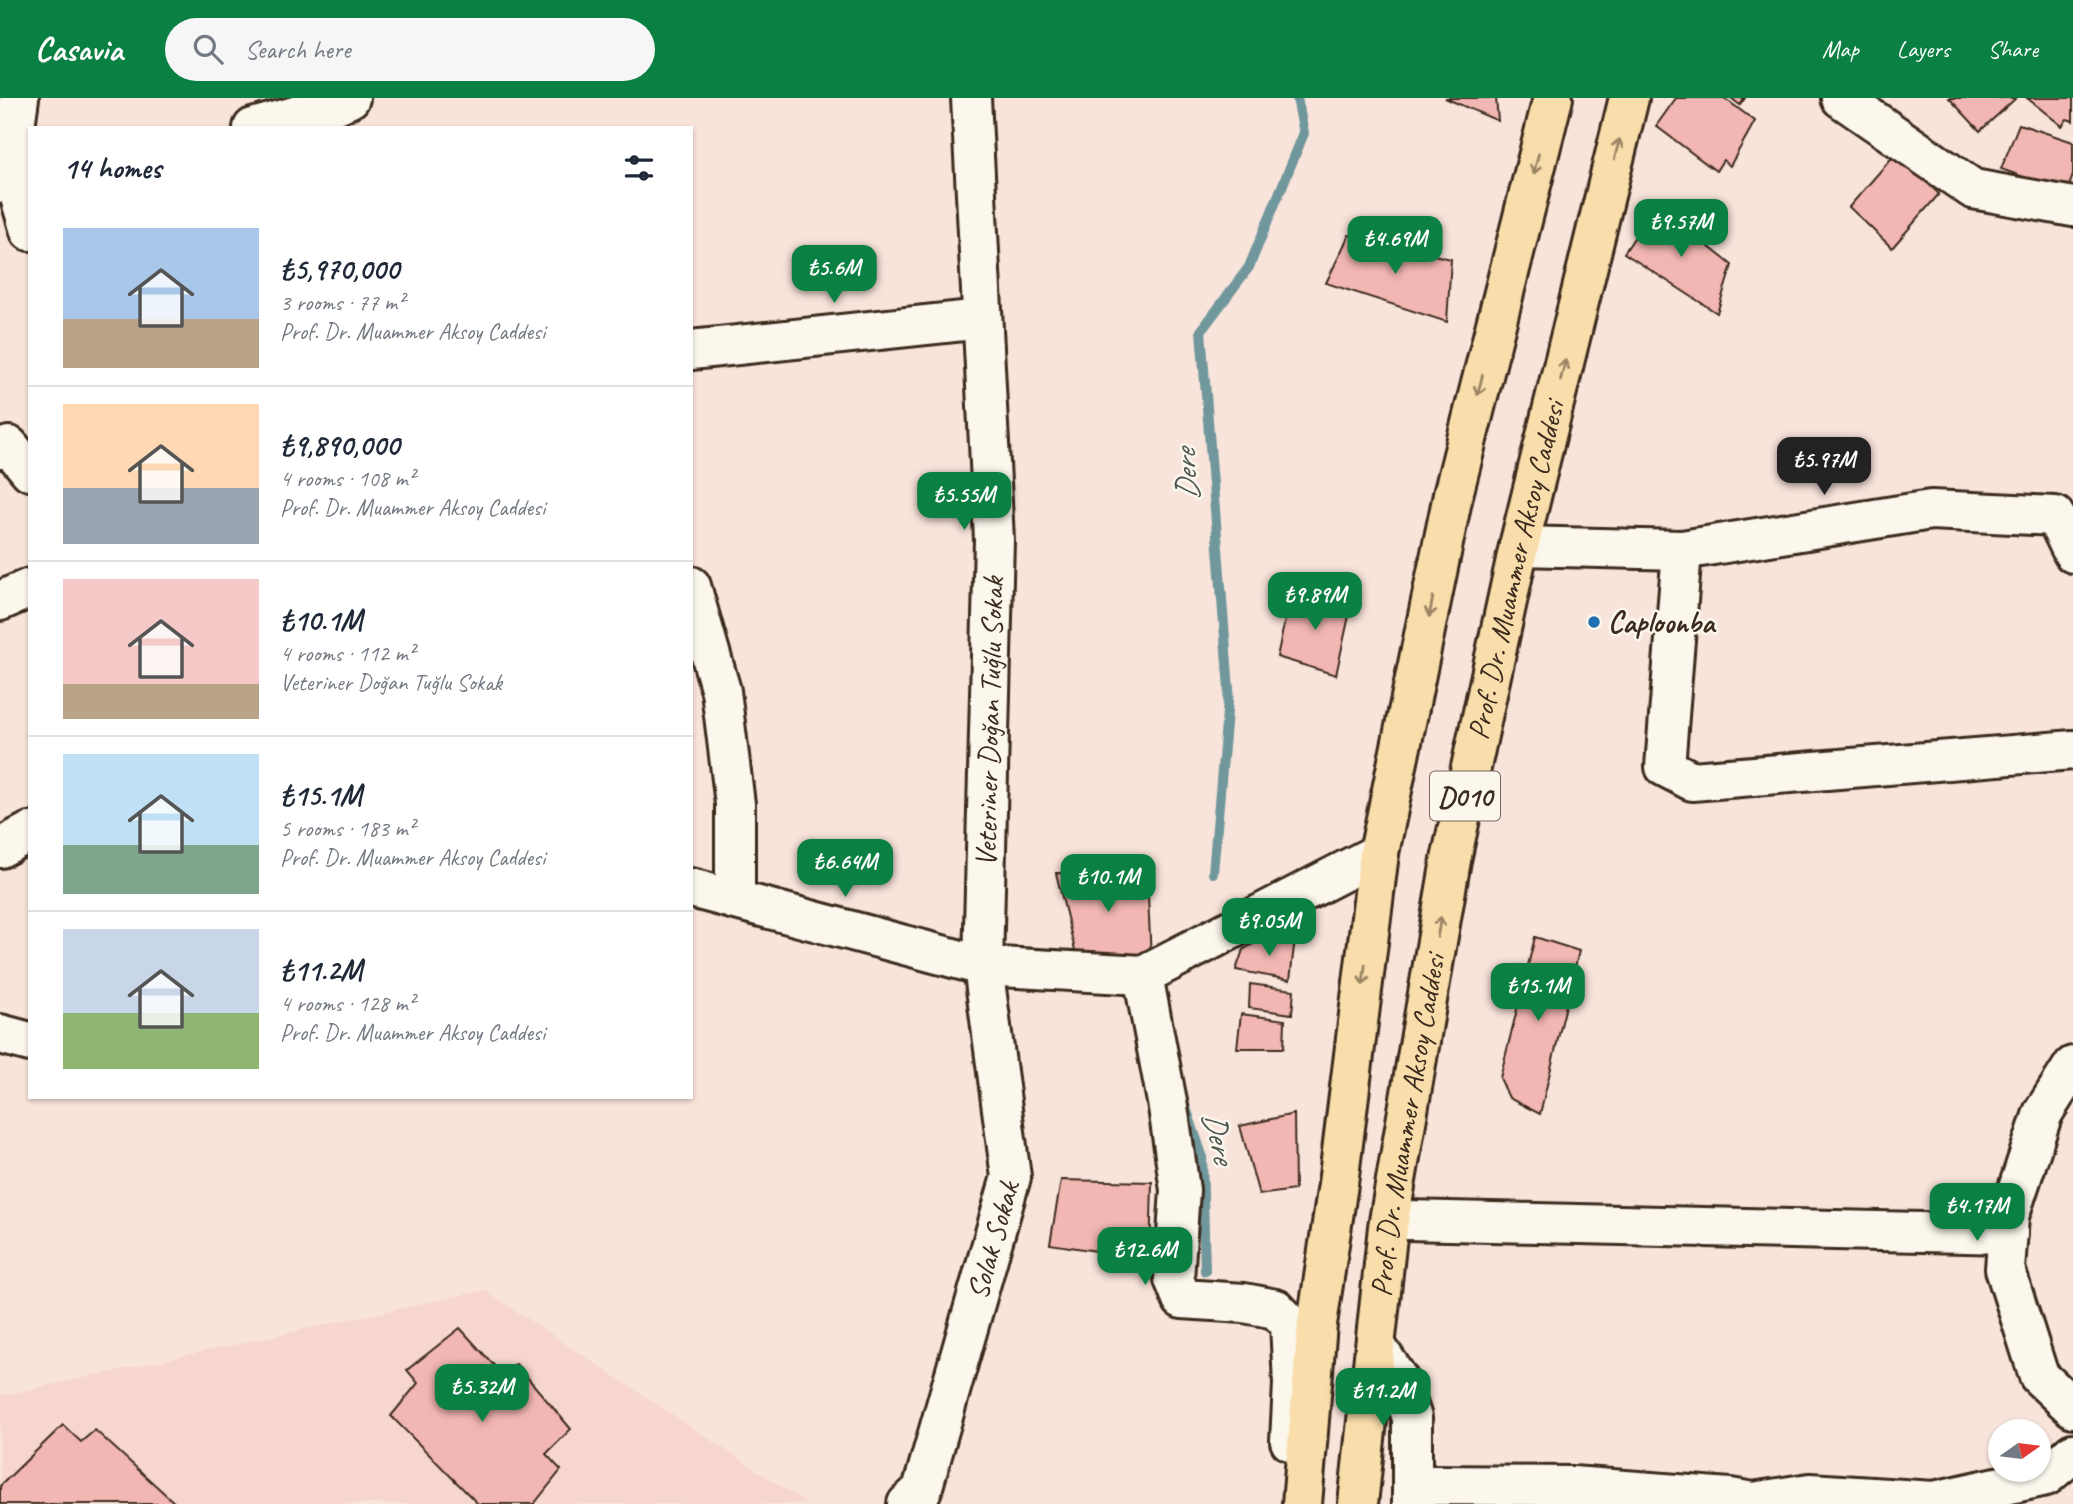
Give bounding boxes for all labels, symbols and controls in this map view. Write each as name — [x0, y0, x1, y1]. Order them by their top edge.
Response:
search box — [165, 18, 655, 81]
text: Casavia — [35, 28, 123, 70]
icon: search — [189, 30, 227, 68]
text: Search here — [245, 33, 351, 66]
text: Map — [1822, 34, 1859, 64]
text: Layers — [1897, 34, 1950, 64]
text: Share — [1988, 34, 2038, 64]
one-way arrow — [1611, 139, 1624, 161]
text: 14 homes — [63, 149, 161, 187]
icon: filters — [620, 149, 658, 187]
one-way arrow — [1529, 152, 1542, 175]
pin: ₺9.57M — [1624, 200, 1738, 259]
text: ₺9.57M — [1650, 207, 1712, 236]
pin: ₺4.69M — [1338, 216, 1452, 276]
text: ₺4.69M — [1364, 224, 1426, 253]
pin: ₺5.6M — [785, 246, 883, 305]
text: ₺5,970,000 — [280, 250, 399, 288]
text: ₺5.6M — [808, 253, 860, 282]
icon: home — [119, 256, 203, 340]
text: 3 rooms · 77 m² — [280, 288, 404, 317]
text: Prof. Dr. Muammer Aksoy Caddesi — [280, 317, 545, 346]
one-way arrow — [1556, 359, 1570, 382]
one-way arrow — [1473, 373, 1486, 396]
street label: Prof. Dr. Muammer Aksoy Caddesi — [1459, 394, 1574, 743]
text: ₺9,890,000 — [280, 426, 399, 464]
icon: home — [119, 432, 203, 516]
pin: ₺5.97M — [1767, 438, 1881, 497]
water label: Dere — [1163, 443, 1208, 502]
text: ₺5.97M — [1793, 445, 1855, 474]
text: 4 rooms · 108 m² — [280, 464, 415, 493]
pin: ₺5.55M — [907, 472, 1021, 532]
text: ₺5.55M — [933, 480, 995, 509]
text: Prof. Dr. Muammer Aksoy Caddesi — [280, 493, 545, 522]
pin: ₺9.89M — [1258, 573, 1372, 632]
street label: Veteriner Doğan Tuğlu Sokak — [967, 574, 1012, 867]
text: ₺9.89M — [1284, 580, 1346, 609]
one-way arrow — [1423, 595, 1437, 618]
text: ₺10.1M — [280, 601, 362, 639]
place label: Caploonba — [1608, 603, 1717, 641]
icon: home — [119, 607, 203, 691]
marker: Caploonba — [1586, 614, 1602, 630]
text: 4 rooms · 112 m² — [280, 639, 415, 668]
text: Veteriner Doğan Tuğlu Sokak — [280, 668, 502, 697]
road number: D010 — [1430, 772, 1500, 820]
text: ₺15.1M — [280, 776, 361, 814]
icon: home — [119, 782, 203, 866]
text: 5 rooms · 183 m² — [280, 814, 415, 843]
pin: ₺6.64M — [788, 840, 902, 899]
text: Prof. Dr. Muammer Aksoy Caddesi — [280, 843, 545, 872]
text: ₺6.64M — [813, 847, 877, 876]
pin: ₺10.1M — [1051, 854, 1165, 914]
text: ₺10.1M — [1077, 862, 1139, 891]
pin: ₺9.05M — [1212, 898, 1326, 958]
text: ₺9.05M — [1238, 906, 1300, 935]
one-way arrow — [1433, 916, 1446, 939]
street label: Prof. Dr. Muammer Aksoy Caddesi — [1362, 948, 1454, 1298]
text: ₺11.2M — [280, 951, 362, 989]
icon: home — [119, 957, 203, 1041]
one-way arrow — [1357, 963, 1370, 986]
pin: ₺15.1M — [1481, 964, 1595, 1023]
text: ₺15.1M — [1507, 971, 1569, 1000]
text: 4 rooms · 128 m² — [280, 989, 415, 1018]
text: Prof. Dr. Muammer Aksoy Caddesi — [280, 1018, 545, 1047]
water label: Dere — [1193, 1107, 1246, 1171]
street label: Solak Sokak — [958, 1175, 1028, 1304]
pin: ₺4.17M — [1920, 1184, 2034, 1243]
text: ₺4.17M — [1946, 1191, 2008, 1220]
pin: ₺12.6M — [1088, 1228, 1202, 1287]
text: ₺12.6M — [1113, 1235, 1177, 1264]
pin: ₺5.32M — [425, 1364, 539, 1424]
pin: ₺11.2M — [1326, 1368, 1440, 1428]
text: ₺5.32M — [451, 1372, 513, 1401]
text: ₺11.2M — [1352, 1376, 1414, 1405]
north arrow — [1988, 1419, 2051, 1482]
map controls — [1988, 1419, 2051, 1482]

